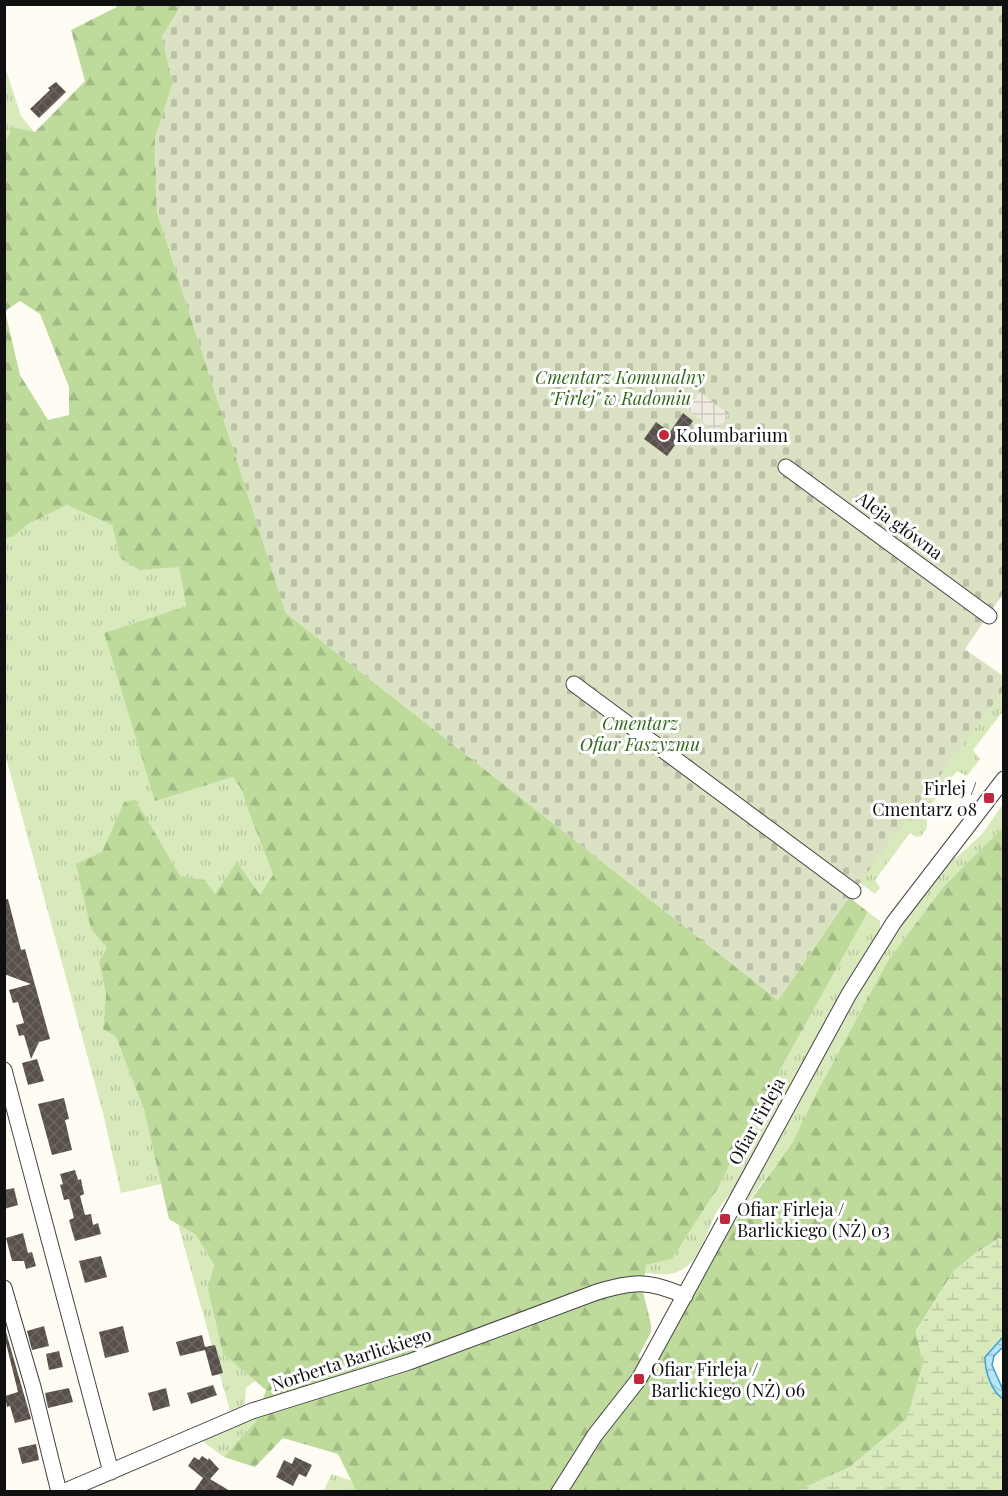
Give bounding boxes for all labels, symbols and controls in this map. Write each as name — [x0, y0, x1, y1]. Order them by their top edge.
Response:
park label: Cmentarz Komunalny "Firlej" w Radomiu — [535, 365, 705, 410]
place label: Kolumbarium — [676, 423, 788, 447]
marker: Kolumbarium — [657, 428, 671, 442]
street label: Aleja główna — [851, 485, 948, 564]
park label: Cmentarz Ofiar Faszyzmu — [580, 711, 700, 756]
place label: Firlej / Cmentarz 08 — [872, 776, 977, 821]
marker: Firlej / Cmentarz 08 — [982, 791, 996, 805]
street label: Ofiar Firleja — [722, 1073, 790, 1169]
place label: Ofiar Firleja / Barlickiego (NŻ) 03 — [737, 1197, 890, 1242]
marker: Ofiar Firleja / Barlickiego (NŻ) 03 — [718, 1212, 732, 1226]
street label: Norberta Barlickiego — [268, 1322, 434, 1396]
place label: Ofiar Firleja / Barlickiego (NŻ) 06 — [651, 1357, 805, 1402]
marker: Ofiar Firleja / Barlickiego (NŻ) 06 — [632, 1372, 646, 1386]

